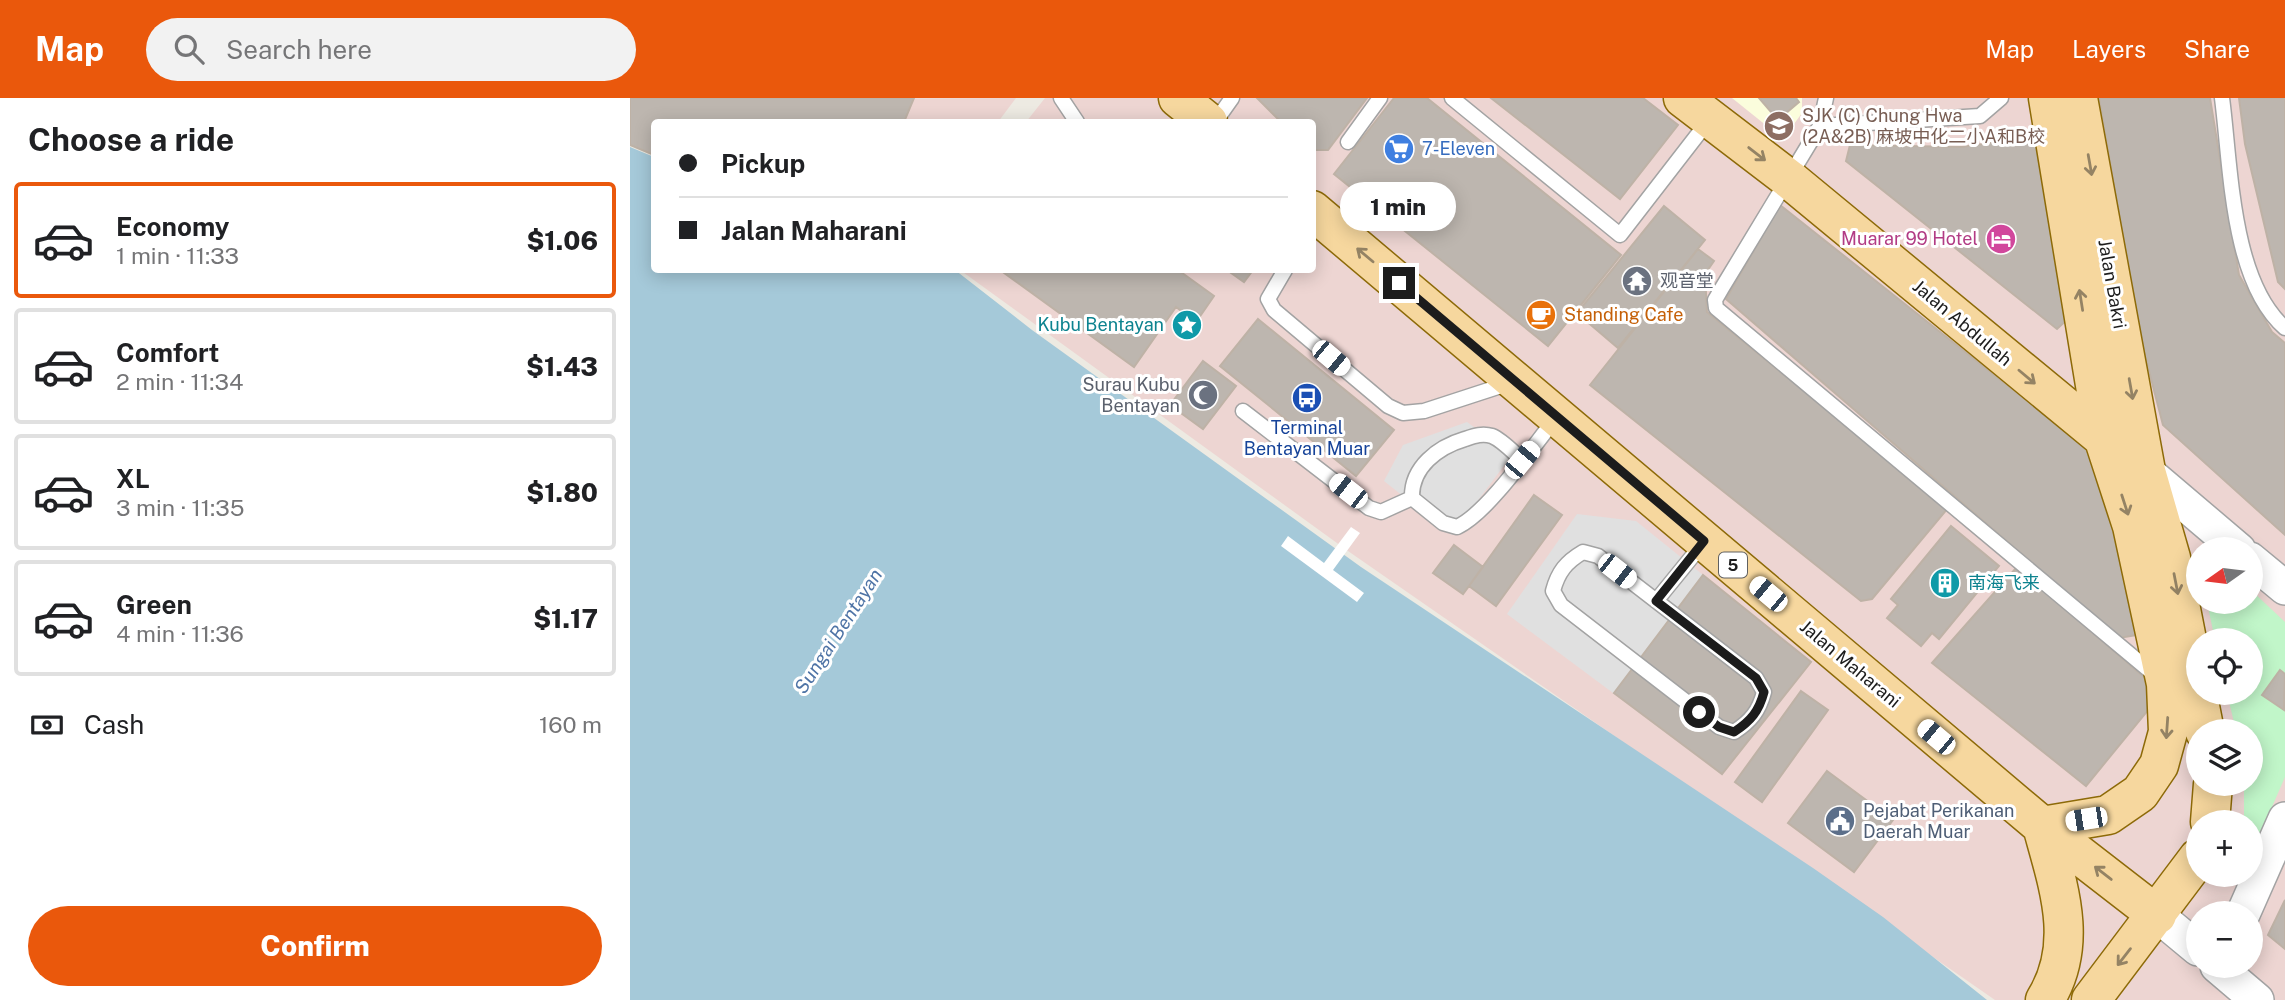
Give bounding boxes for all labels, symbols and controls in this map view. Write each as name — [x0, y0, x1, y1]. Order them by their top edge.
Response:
search box — [146, 18, 636, 81]
text: Map — [35, 30, 104, 68]
icon: search — [170, 30, 208, 68]
text: Search here — [226, 34, 372, 65]
text: Map — [1985, 35, 2034, 63]
text: Layers — [2072, 35, 2146, 63]
text: Share — [2184, 35, 2250, 63]
place label: SJK (C) Chung Hwa (2A&2B) 麻坡中化二小A和B校 — [1802, 105, 2045, 147]
school or university icon: SJK (C) Chung Hwa (2A&2B) 麻坡中化二小A和B校 — [1762, 109, 1796, 143]
text: Choose a ride — [28, 121, 234, 158]
supermarket icon: 7-Eleven — [1382, 132, 1416, 166]
place label: 7-Eleven — [1422, 138, 1495, 159]
one-way arrow — [1747, 147, 1765, 162]
text: Pickup — [721, 148, 805, 179]
one-way arrow — [2084, 153, 2097, 176]
callout: 1 min — [1341, 181, 1457, 230]
text: 1 min — [1370, 193, 1426, 220]
icon: car — [32, 209, 95, 272]
text: Economy — [116, 211, 229, 242]
text: Jalan Maharani — [721, 215, 907, 246]
hotel icon: Muarar 99 Hotel — [1984, 222, 2018, 256]
text: $1.06 — [526, 225, 598, 256]
place label: Muarar 99 Hotel — [1841, 228, 1978, 249]
street label: Jalan Bakri — [2094, 237, 2131, 330]
text: 1 min · 11:33 — [116, 242, 239, 269]
one-way arrow — [1357, 247, 1375, 263]
temple icon: 观音堂 — [1620, 264, 1654, 298]
route end — [1383, 267, 1415, 299]
place label: 观音堂 — [1660, 270, 1714, 291]
street label: Jalan Abdullah — [1909, 275, 2016, 370]
one-way arrow — [2074, 290, 2087, 312]
cafe icon: Standing Cafe — [1524, 298, 1558, 332]
place label: Standing Cafe — [1564, 304, 1684, 325]
place icon: Kubu Bentayan — [1170, 308, 1204, 342]
place label: Kubu Bentayan — [1037, 314, 1164, 335]
icon: car — [32, 335, 95, 398]
car — [1309, 336, 1354, 380]
text: Comfort — [116, 337, 219, 368]
text: $1.43 — [526, 351, 598, 382]
text: 2 min · 11:34 — [116, 368, 243, 395]
one-way arrow — [2018, 369, 2036, 384]
place label: Surau Kubu Bentayan — [1082, 374, 1180, 416]
one-way arrow — [2125, 377, 2139, 400]
mosque icon: Surau Kubu Bentayan — [1186, 378, 1220, 412]
bus stop icon: Terminal Bentayan Muar — [1290, 381, 1324, 415]
place label: Terminal Bentayan Muar — [1244, 417, 1370, 459]
car — [1501, 437, 1544, 483]
icon: car — [32, 461, 95, 524]
text: XL — [116, 463, 150, 494]
car — [1325, 470, 1372, 512]
text: $1.80 — [526, 477, 598, 508]
text: 3 min · 11:35 — [116, 494, 245, 521]
one-way arrow — [2120, 494, 2133, 516]
north arrow — [2186, 537, 2263, 614]
map controls — [2186, 537, 2263, 978]
car — [1594, 550, 1641, 592]
road number: 5 — [1719, 552, 1747, 578]
water label: Sungai Bentayan — [790, 565, 886, 697]
building icon: 南海飞来 — [1928, 566, 1962, 600]
car — [1746, 572, 1791, 616]
place label: 南海飞来 — [1968, 572, 2040, 593]
one-way arrow — [2170, 572, 2183, 595]
icon: car — [32, 587, 95, 650]
text: Green — [116, 589, 192, 620]
text: $1.17 — [533, 603, 598, 634]
street label: Jalan Maharani — [1796, 616, 1905, 712]
text: 4 min · 11:36 — [116, 620, 244, 647]
button: locate — [2186, 628, 2263, 705]
route start — [1683, 696, 1715, 728]
icon: cash — [28, 706, 66, 744]
text: Cash — [84, 709, 144, 740]
text: 160 m — [539, 711, 602, 738]
car — [1914, 715, 1959, 759]
one-way arrow — [2160, 716, 2173, 739]
button: layers — [2186, 719, 2263, 796]
place label: Pejabat Perikanan Daerah Muar — [1863, 800, 2014, 842]
public building icon: Pejabat Perikanan Daerah Muar — [1823, 804, 1857, 838]
car — [2064, 805, 2109, 833]
button: + — [2186, 810, 2263, 887]
one-way arrow — [2094, 865, 2113, 880]
button: − — [2186, 901, 2263, 978]
button: Confirm — [28, 906, 602, 986]
one-way arrow — [2116, 948, 2131, 966]

